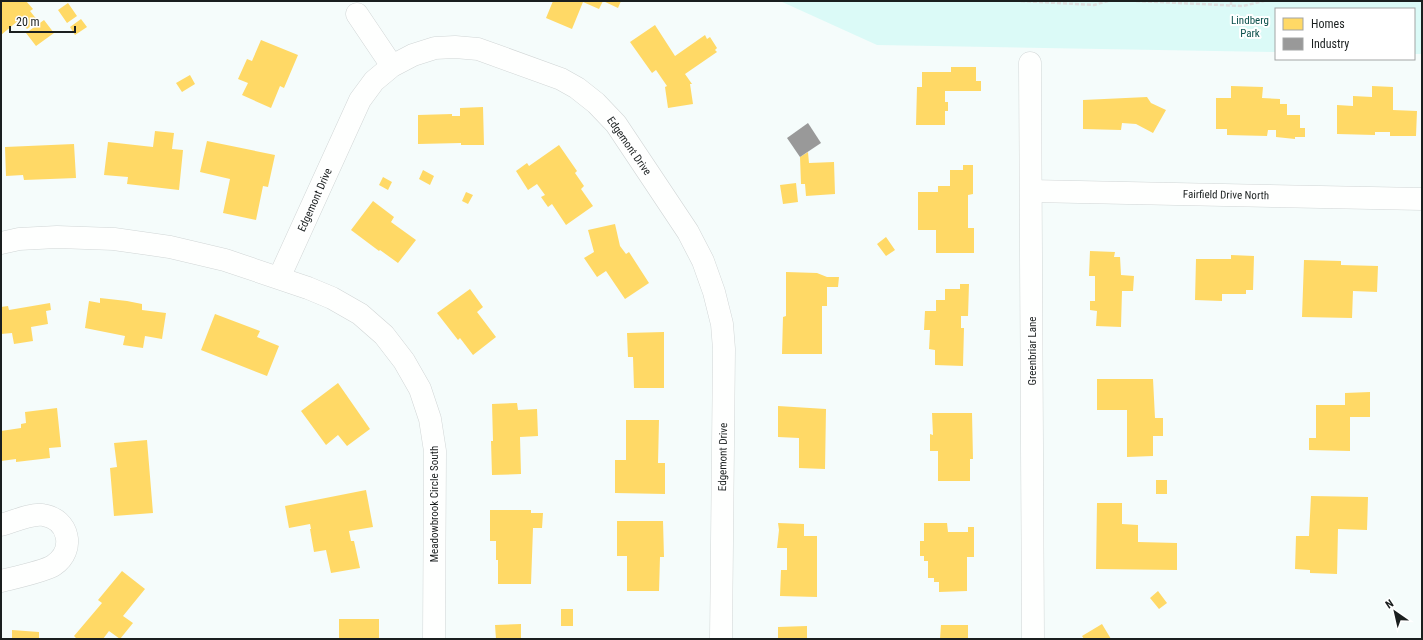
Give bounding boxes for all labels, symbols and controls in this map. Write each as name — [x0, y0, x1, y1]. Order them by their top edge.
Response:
scale bar — [10, 8, 75, 34]
legend — [1275, 8, 1415, 60]
park label: Lindberg Park — [1231, 14, 1269, 40]
text: 20 m — [16, 15, 40, 29]
text: Homes — [1311, 17, 1345, 31]
text: Industry — [1311, 37, 1349, 51]
street label: Edgemont Drive — [604, 114, 654, 178]
street label: Edgemont Drive — [295, 166, 335, 234]
street label: Fairfield Drive North — [1183, 188, 1269, 202]
street label: Greenbriar Lane — [1026, 317, 1039, 385]
street label: Edgemont Drive — [716, 423, 730, 491]
street label: Meadowbrook Circle South — [428, 446, 441, 562]
north arrow — [1375, 592, 1415, 632]
text: N — [1383, 597, 1396, 611]

